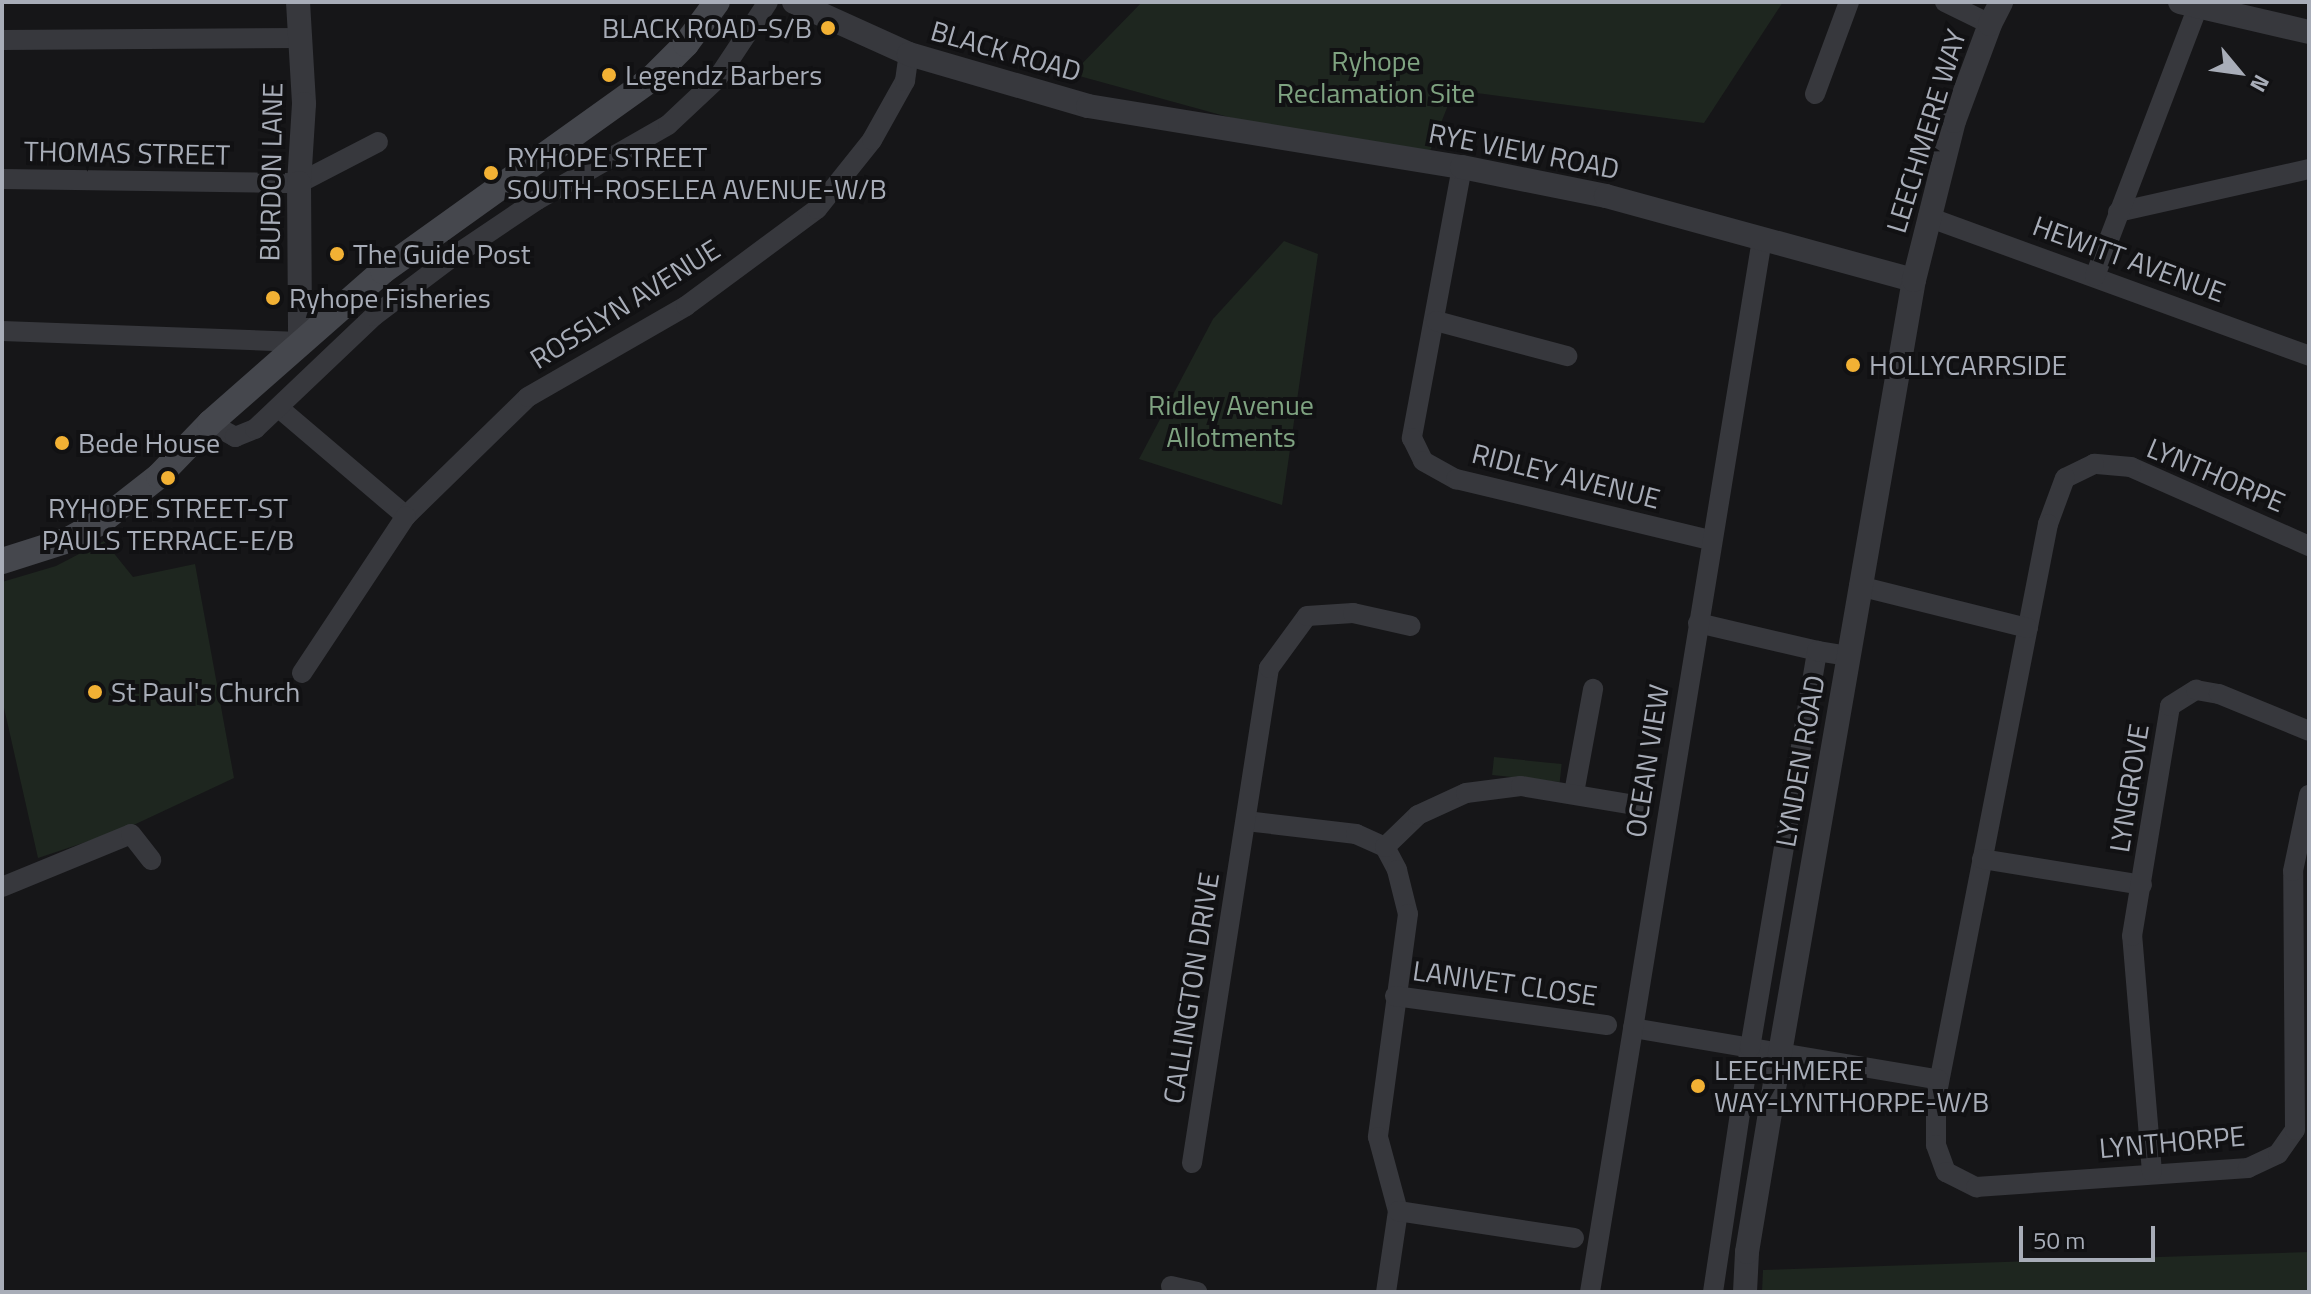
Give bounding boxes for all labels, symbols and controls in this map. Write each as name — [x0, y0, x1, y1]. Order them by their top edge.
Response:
place label: BLACK ROAD-S/B — [602, 11, 812, 45]
street label: BLACK ROAD — [927, 14, 1085, 88]
marker: BLACK ROAD-S/B — [819, 19, 837, 37]
street label: LEECHMERE WAY — [1879, 25, 1973, 237]
north arrow — [2199, 32, 2279, 112]
park label: Ryhope Reclamation Site — [1277, 44, 1475, 110]
place label: Legendz Barbers — [625, 58, 822, 92]
marker: Legendz Barbers — [600, 66, 618, 84]
text: N — [2241, 69, 2279, 99]
street label: BURDON LANE — [253, 82, 289, 262]
street label: RYE VIEW ROAD — [1426, 116, 1622, 186]
street label: THOMAS STREET — [24, 134, 230, 172]
place label: RYHOPE STREET SOUTH-ROSELEA AVENUE-W/B — [507, 140, 887, 206]
marker: RYHOPE STREET SOUTH-ROSELEA AVENUE-W/B — [482, 164, 500, 182]
street label: HEWITT AVENUE — [2028, 209, 2230, 309]
street label: ROSSLYN AVENUE — [524, 232, 726, 376]
place label: The Guide Post — [353, 237, 531, 271]
marker: The Guide Post — [328, 245, 346, 263]
place label: Ryhope Fisheries — [289, 281, 491, 315]
marker: Ryhope Fisheries — [264, 289, 282, 307]
place label: HOLLYCARRSIDE — [1869, 348, 2067, 382]
marker: HOLLYCARRSIDE — [1844, 356, 1862, 374]
park label: Ridley Avenue Allotments — [1148, 388, 1314, 454]
place label: Bede House — [78, 426, 220, 460]
street label: LYNTHORPE — [2142, 431, 2290, 519]
marker: Bede House — [53, 434, 71, 452]
street label: RIDLEY AVENUE — [1469, 436, 1663, 516]
marker: RYHOPE STREET-ST PAULS TERRACE-E/B — [159, 469, 177, 487]
place label: RYHOPE STREET-ST PAULS TERRACE-E/B — [42, 491, 294, 557]
street label: LYNDEN ROAD — [1768, 673, 1832, 849]
place label: St Paul's Church — [111, 675, 300, 709]
street label: OCEAN VIEW — [1618, 682, 1676, 840]
marker: St Paul's Church — [86, 683, 104, 701]
street label: LYNGROVE — [2102, 722, 2156, 854]
street label: CALLINGTON DRIVE — [1156, 870, 1226, 1106]
street label: LANIVET CLOSE — [1411, 953, 1599, 1013]
place label: LEECHMERE WAY-LYNTHORPE-W/B — [1714, 1053, 1989, 1119]
marker: LEECHMERE WAY-LYNTHORPE-W/B — [1689, 1077, 1707, 1095]
street label: LYNTHORPE — [2098, 1119, 2246, 1165]
scale bar — [2023, 1210, 2159, 1260]
text: 50 m — [2033, 1222, 2085, 1258]

